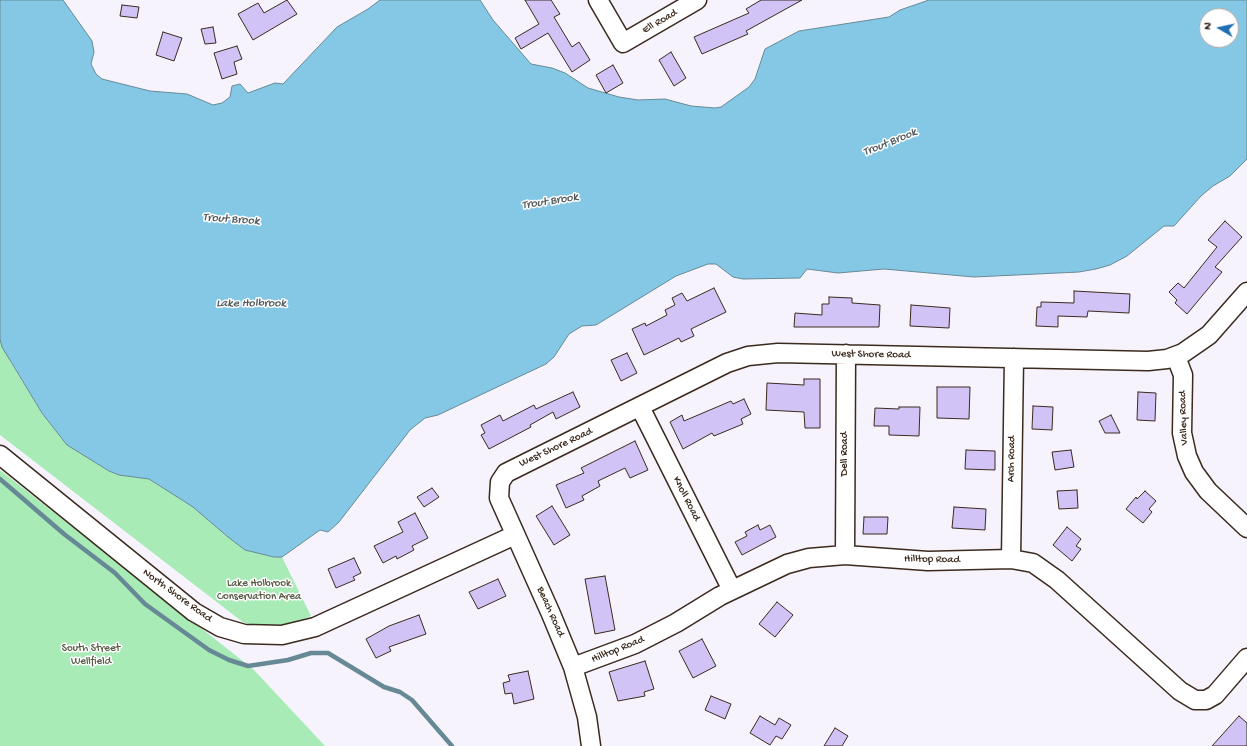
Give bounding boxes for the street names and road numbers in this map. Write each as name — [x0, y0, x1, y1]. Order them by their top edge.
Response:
street label: Ell Road — [640, 7, 680, 37]
street label: West Shore Road — [831, 348, 911, 362]
street label: Valley Road — [1176, 390, 1192, 446]
street label: West Shore Road — [517, 425, 595, 471]
street label: Dell Road — [838, 432, 852, 476]
street label: Arch Road — [1005, 436, 1019, 482]
street label: Knoll Road — [669, 474, 703, 524]
street label: Hilltop Road — [904, 553, 960, 567]
street label: North Shore Road — [140, 566, 214, 626]
street label: Beach Road — [533, 585, 567, 639]
street label: Hilltop Road — [590, 633, 646, 667]

